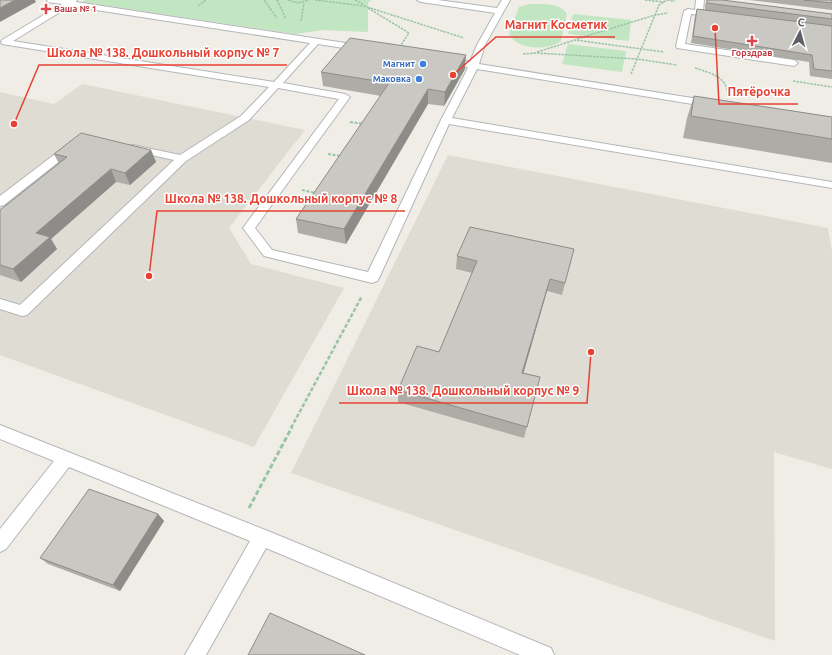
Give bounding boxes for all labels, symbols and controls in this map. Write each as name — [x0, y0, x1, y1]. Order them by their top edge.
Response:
marker: Ваша № 1 — [41, 4, 51, 14]
place label: Ваша № 1 — [54, 4, 97, 14]
north arrow — [780, 12, 820, 52]
callout: Магнит Косметик — [496, 13, 615, 37]
text: С — [797, 16, 805, 28]
text: Магнит Косметик — [505, 18, 608, 31]
marker: Горздрав — [747, 36, 757, 46]
callout: Школа № 138. Дошкольный корпус № 7 — [39, 41, 287, 65]
text: Школа № 138. Дошкольный корпус № 7 — [47, 46, 279, 59]
place label: Горздрав — [731, 48, 773, 58]
place label: Магнит — [383, 59, 415, 69]
marker: Магнит — [418, 59, 428, 69]
place label: Маковка — [373, 74, 411, 84]
marker: Маковка — [414, 74, 424, 84]
callout: Пятёрочка — [719, 80, 798, 104]
text: Пятёрочка — [728, 85, 790, 98]
callout: Школа № 138. Дошкольный корпус № 8 — [157, 187, 405, 211]
text: Школа № 138. Дошкольный корпус № 8 — [165, 192, 397, 205]
callout: Школа № 138. Дошкольный корпус № 9 — [339, 379, 587, 403]
text: Школа № 138. Дошкольный корпус № 9 — [347, 384, 579, 397]

